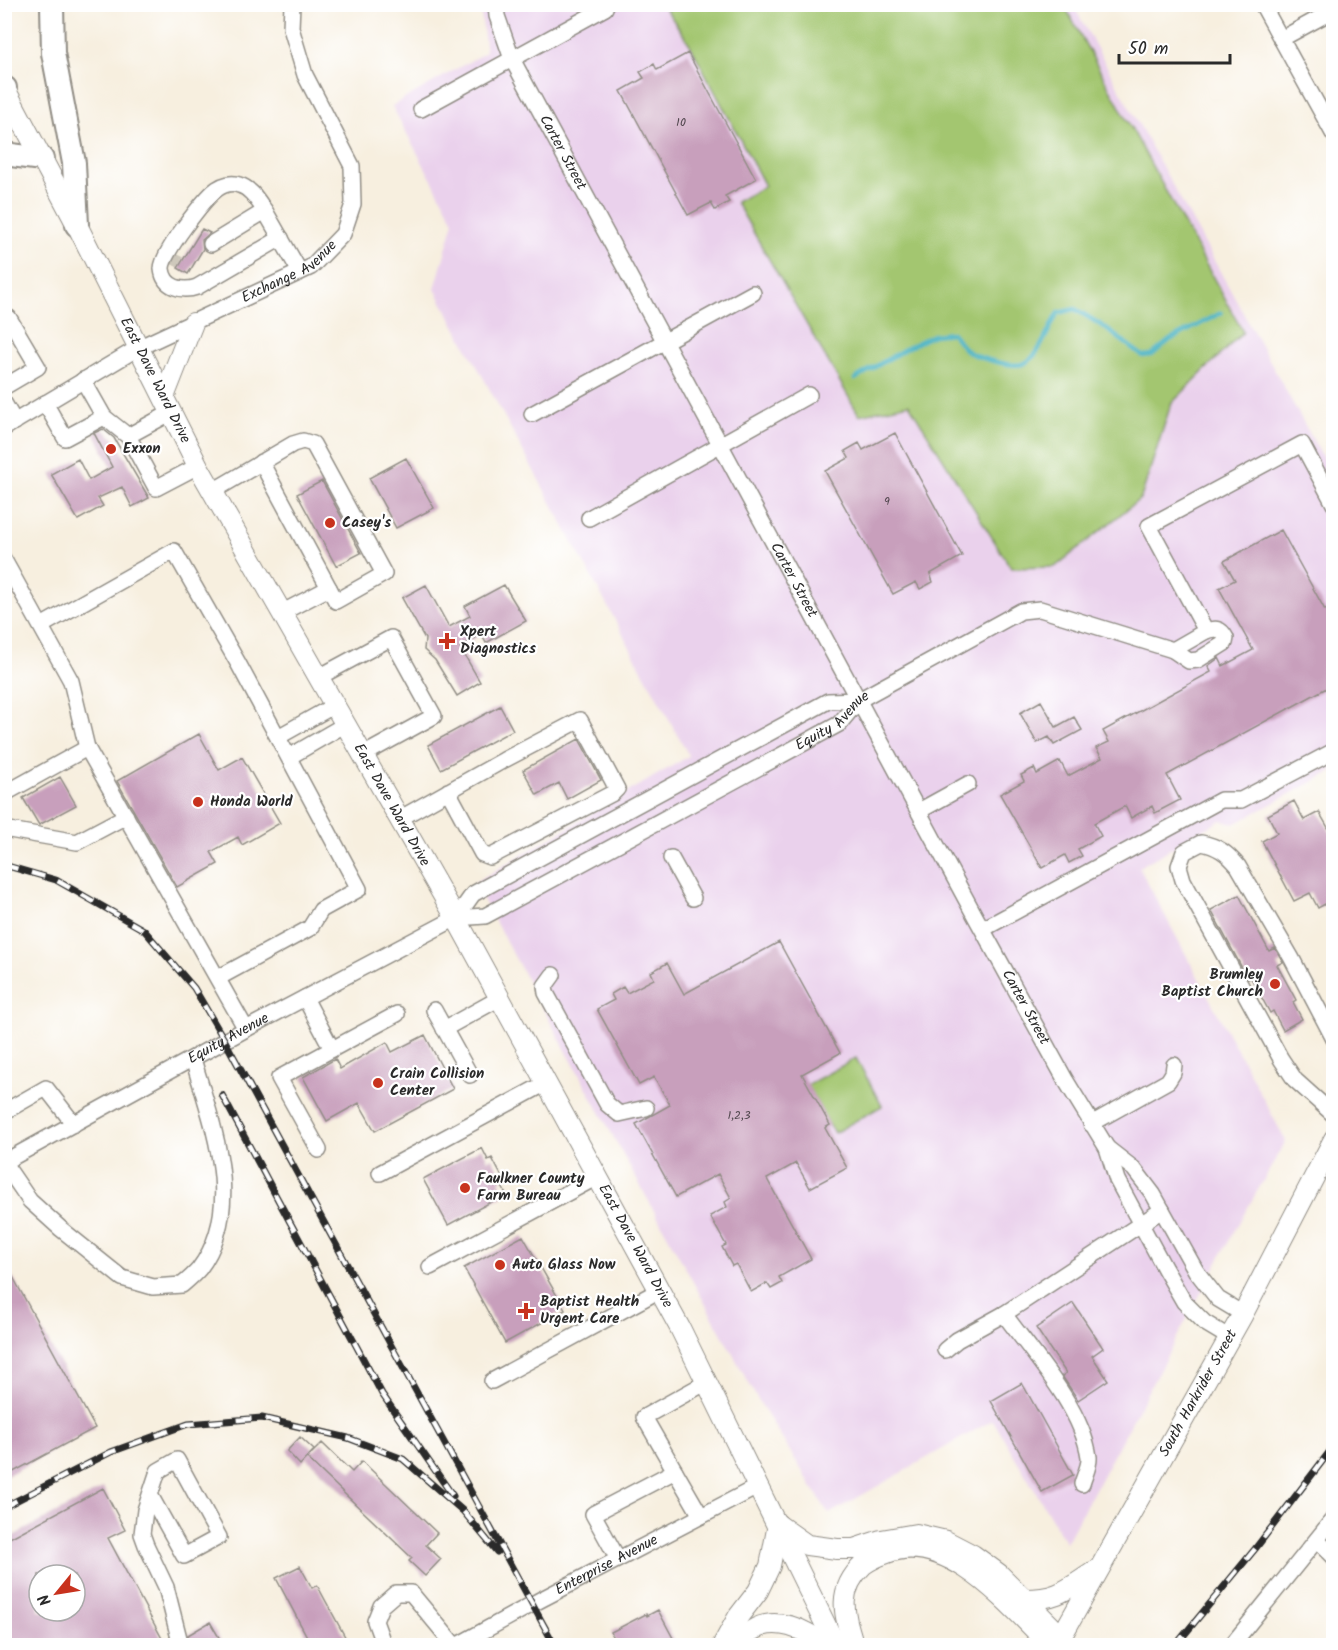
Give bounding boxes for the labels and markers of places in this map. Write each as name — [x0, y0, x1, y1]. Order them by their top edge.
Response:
place label: Exxon — [123, 437, 161, 461]
marker: Exxon — [104, 442, 118, 456]
place label: Casey's — [342, 511, 391, 535]
marker: Casey's — [323, 516, 337, 530]
place label: Xpert Diagnostics — [459, 620, 536, 661]
marker: Xpert Diagnostics — [438, 632, 456, 650]
place label: Honda World — [210, 790, 293, 814]
marker: Honda World — [191, 795, 205, 809]
place label: Brumley Baptist Church — [1162, 963, 1263, 1004]
marker: Brumley Baptist Church — [1268, 977, 1282, 991]
place label: Crain Collision Center — [390, 1062, 484, 1103]
marker: Crain Collision Center — [371, 1076, 385, 1090]
place label: Faulkner County Farm Bureau — [477, 1167, 585, 1208]
marker: Faulkner County Farm Bureau — [458, 1181, 472, 1195]
place label: Auto Glass Now — [512, 1253, 616, 1277]
marker: Auto Glass Now — [493, 1258, 507, 1272]
place label: Baptist Health Urgent Care — [540, 1290, 639, 1331]
marker: Baptist Health Urgent Care — [517, 1302, 535, 1320]

